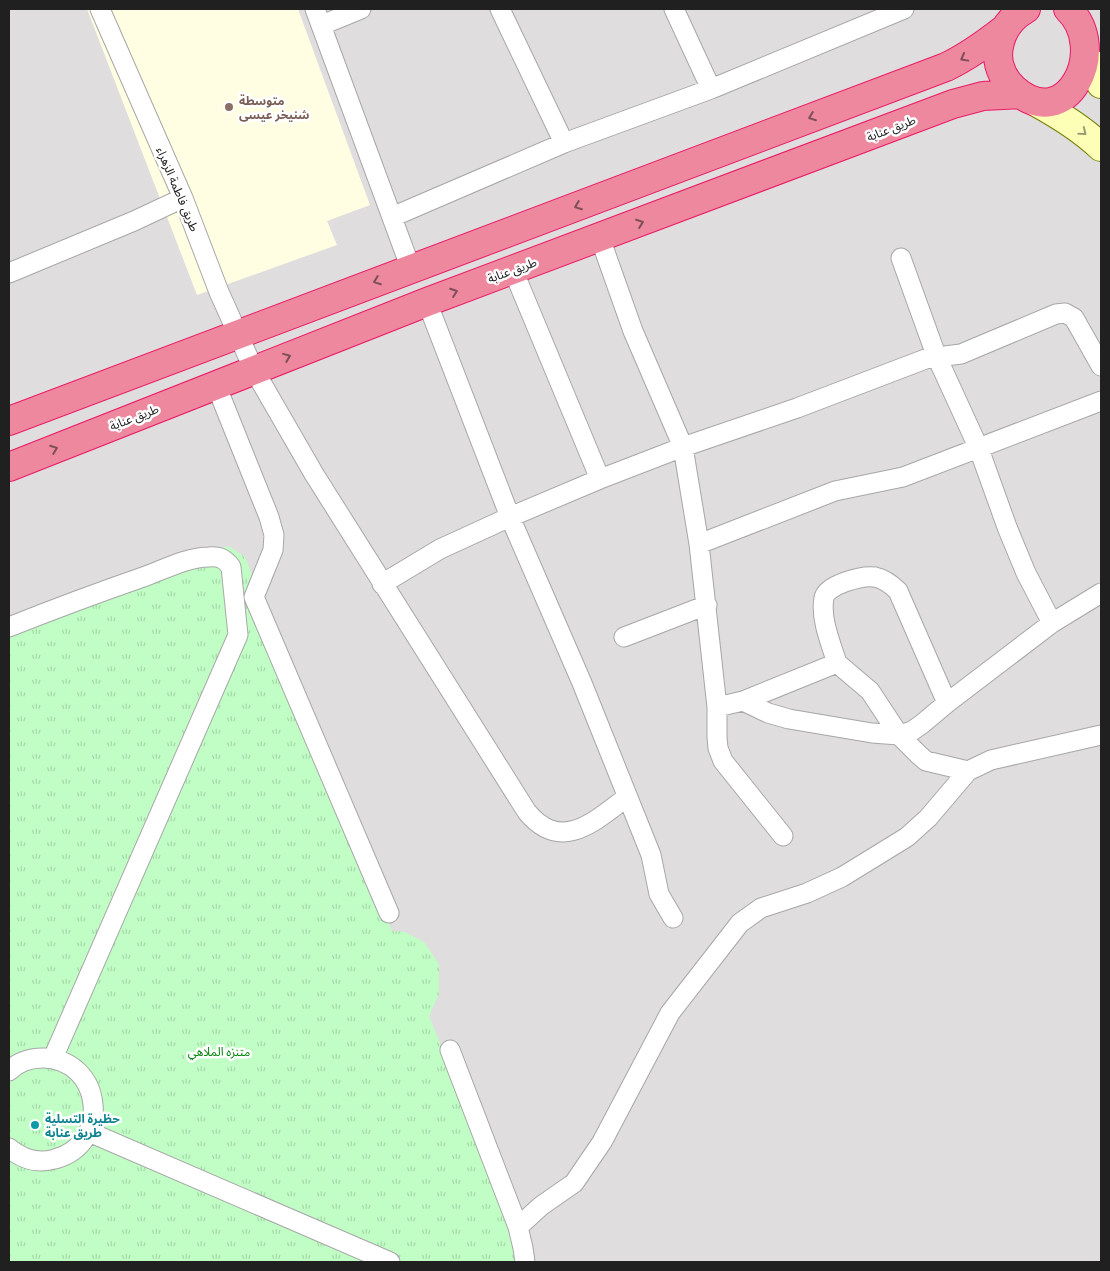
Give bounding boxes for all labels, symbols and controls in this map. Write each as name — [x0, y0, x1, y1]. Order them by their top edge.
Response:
one-way arrow — [960, 52, 969, 62]
place label: متوسطة شنيخر عيسى — [239, 94, 309, 122]
marker: متوسطة شنيخر عيسى — [223, 101, 235, 113]
one-way arrow — [809, 111, 817, 121]
street label: طريق عنابة — [865, 113, 918, 145]
one-way arrow — [1078, 127, 1087, 136]
street label: طريق فاطمة الزهراء — [153, 145, 202, 234]
one-way arrow — [575, 200, 583, 210]
one-way arrow — [635, 219, 643, 229]
street label: طريق عنابة — [486, 255, 539, 287]
one-way arrow — [374, 276, 382, 286]
one-way arrow — [450, 287, 458, 297]
one-way arrow — [282, 353, 291, 363]
street label: طريق عنابة — [108, 402, 161, 434]
one-way arrow — [49, 444, 58, 455]
park label: متنزه الملاهي — [188, 1045, 250, 1061]
place label: حظيرة التسلية طريق عنابة — [45, 1112, 120, 1140]
marker: حظيرة التسلية طريق عنابة — [29, 1119, 41, 1131]

